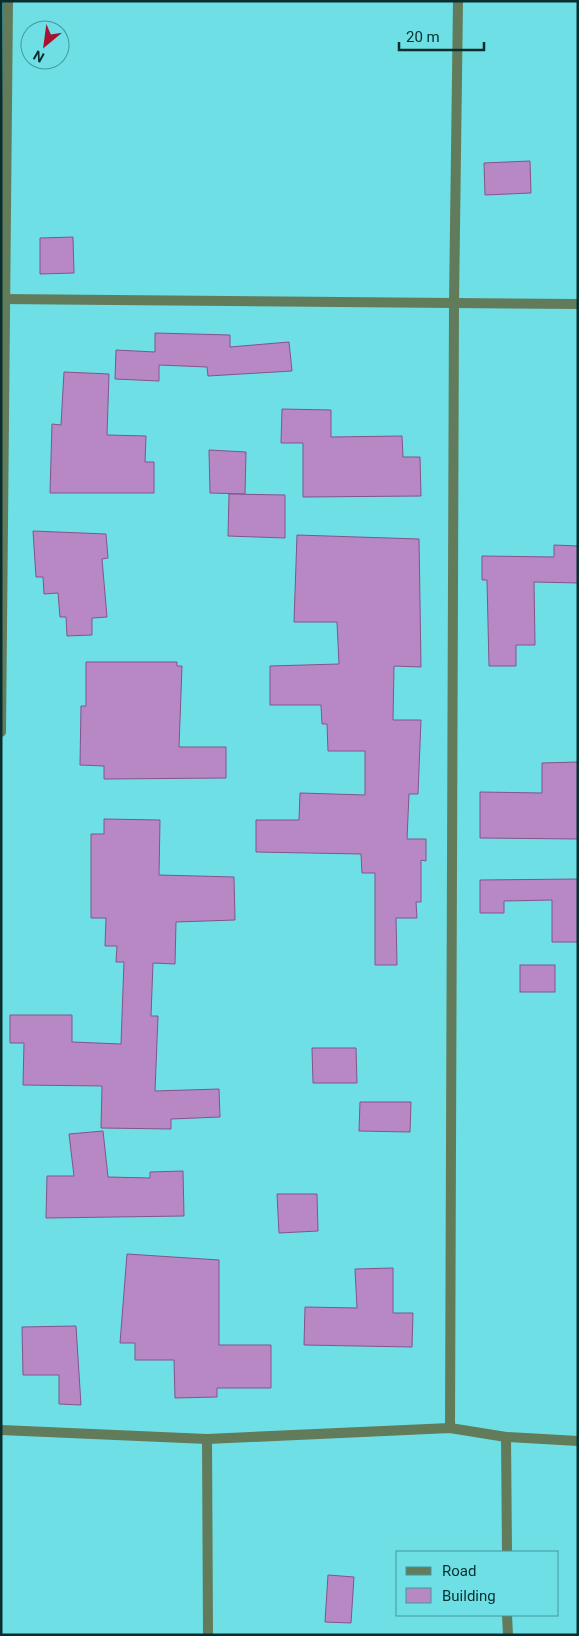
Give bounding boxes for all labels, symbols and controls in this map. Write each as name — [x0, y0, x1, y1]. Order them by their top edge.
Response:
north arrow — [20, 20, 70, 70]
scale bar — [399, 20, 484, 52]
text: 20 m — [406, 28, 440, 46]
text: N — [30, 47, 47, 66]
legend — [396, 1551, 559, 1616]
text: Road — [442, 1562, 476, 1580]
text: Building — [442, 1587, 496, 1605]

